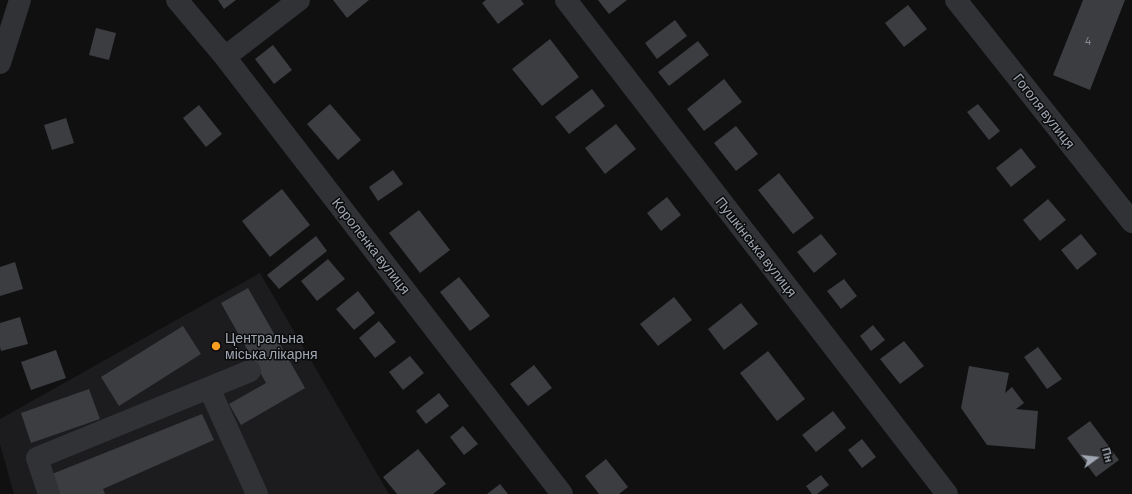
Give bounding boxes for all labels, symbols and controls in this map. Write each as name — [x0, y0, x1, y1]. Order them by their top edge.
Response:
house number: 4 — [1085, 34, 1091, 48]
street label: Гоголя вулиця — [1009, 70, 1079, 152]
street label: Пушкінська вулиця — [712, 194, 800, 300]
street label: Короленка вулиця — [328, 195, 414, 297]
place label: Центральна міська лікарня — [225, 330, 318, 362]
marker: Центральна міська лікарня — [210, 340, 222, 352]
north arrow — [1076, 438, 1116, 478]
text: Пн — [1100, 446, 1116, 463]

